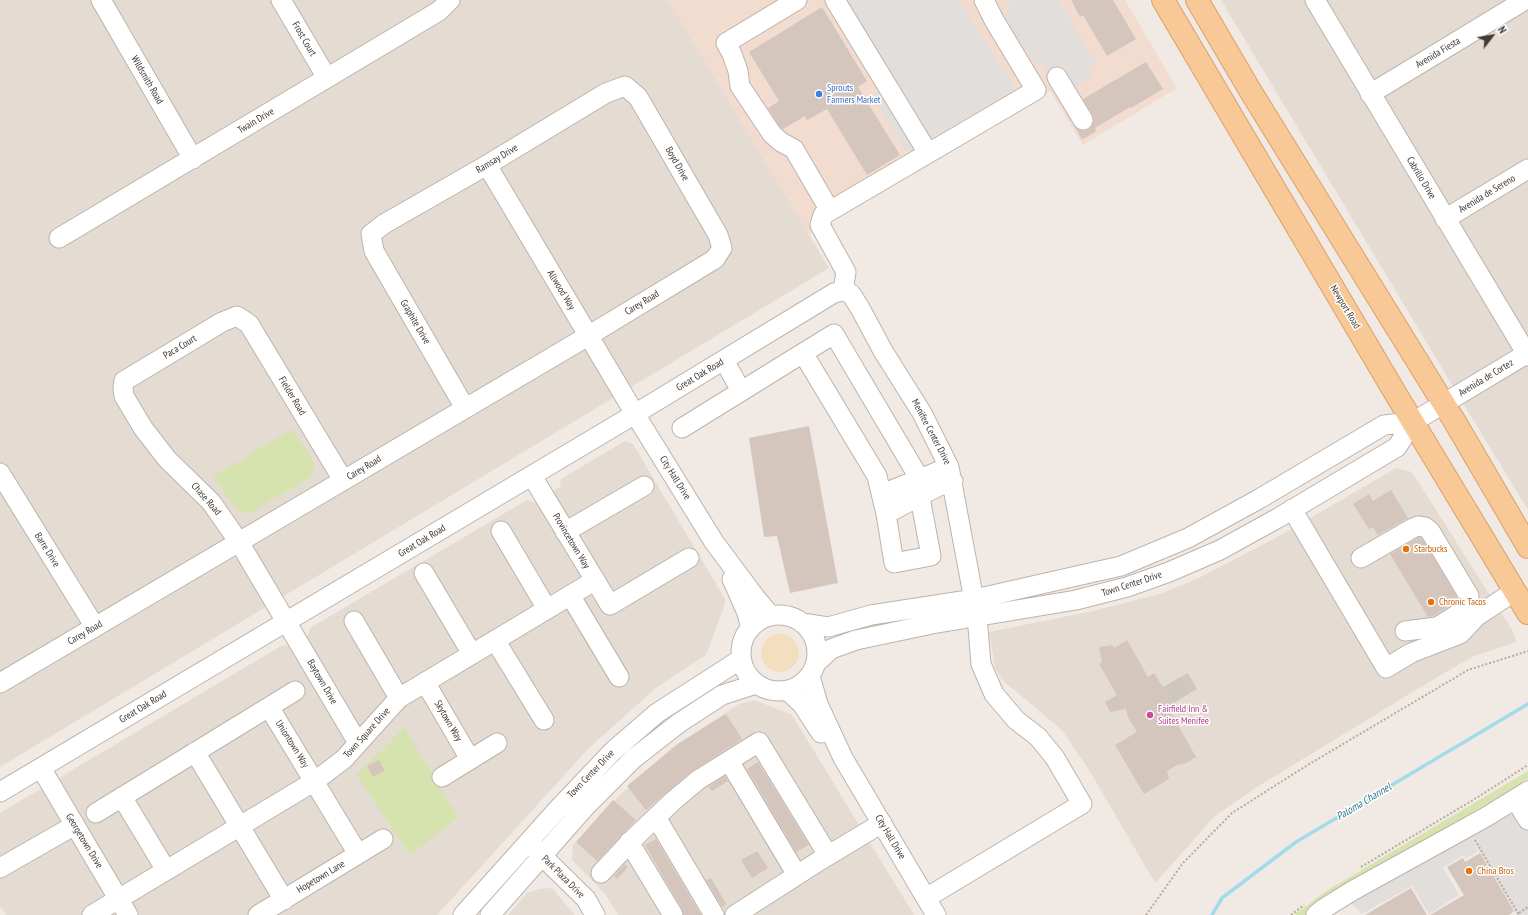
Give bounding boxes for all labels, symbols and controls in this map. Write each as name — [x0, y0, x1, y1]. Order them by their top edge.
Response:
north arrow — [1472, 16, 1512, 56]
street label: Frost Court — [289, 19, 319, 59]
text: N — [1495, 24, 1510, 36]
street label: Avenida Fiesta — [1413, 35, 1463, 71]
street label: Wildsmith Road — [128, 54, 166, 106]
place label: Sprouts Farmers Market — [827, 82, 881, 106]
marker: Sprouts Farmers Market — [814, 89, 824, 99]
street label: Twain Drive — [236, 106, 276, 136]
street label: Ramsay Drive — [474, 142, 520, 176]
street label: Boyd Drive — [662, 145, 692, 183]
street label: Cabrillo Drive — [1404, 155, 1438, 201]
street label: Avenida de Sereno — [1456, 172, 1518, 216]
street label: Allwood Way — [544, 268, 578, 312]
street label: Newport Road — [1327, 283, 1363, 331]
street label: Carey Road — [623, 288, 661, 318]
street label: Graphite Drive — [397, 297, 433, 347]
street label: Paca Court — [161, 332, 199, 362]
street label: Great Oak Road — [674, 356, 726, 394]
street label: Avenida de Cortez — [1456, 357, 1516, 399]
street label: Fielder Road — [276, 374, 308, 418]
street label: Menifee Center Drive — [909, 397, 953, 467]
street label: Carey Road — [345, 453, 383, 483]
street label: City Hall Drive — [657, 454, 693, 502]
street label: Chase Road — [188, 480, 224, 518]
street label: Provincetown Way — [550, 511, 592, 571]
street label: Great Oak Road — [396, 522, 448, 560]
street label: Barre Drive — [32, 530, 62, 570]
place label: Starbucks — [1414, 543, 1447, 555]
marker: Starbucks — [1401, 544, 1411, 554]
street label: Town Center Drive — [1100, 569, 1164, 599]
place label: Chronic Tacos — [1439, 596, 1486, 608]
marker: Chronic Tacos — [1426, 597, 1436, 607]
street label: Carey Road — [66, 618, 104, 648]
street label: Baytown Drive — [304, 657, 340, 707]
street label: Great Oak Road — [117, 688, 169, 726]
street label: Skytown Way — [431, 698, 465, 744]
place label: Fairfield Inn & Suites Menifee — [1158, 703, 1209, 726]
street label: Town Square Drive — [341, 705, 393, 761]
marker: Fairfield Inn & Suites Menifee — [1145, 710, 1155, 720]
street label: Uniontown Way — [273, 718, 311, 770]
street label: Town Center Drive — [565, 747, 617, 801]
water label: Paloma Channel — [1334, 781, 1394, 823]
street label: Georgetown Drive — [63, 811, 105, 871]
street label: City Hall Drive — [872, 813, 908, 861]
street label: Park Plaza Drive — [539, 853, 587, 901]
street label: Hopetown Lane — [295, 858, 347, 896]
place label: China Bros — [1477, 865, 1514, 877]
marker: China Bros — [1464, 866, 1474, 876]

